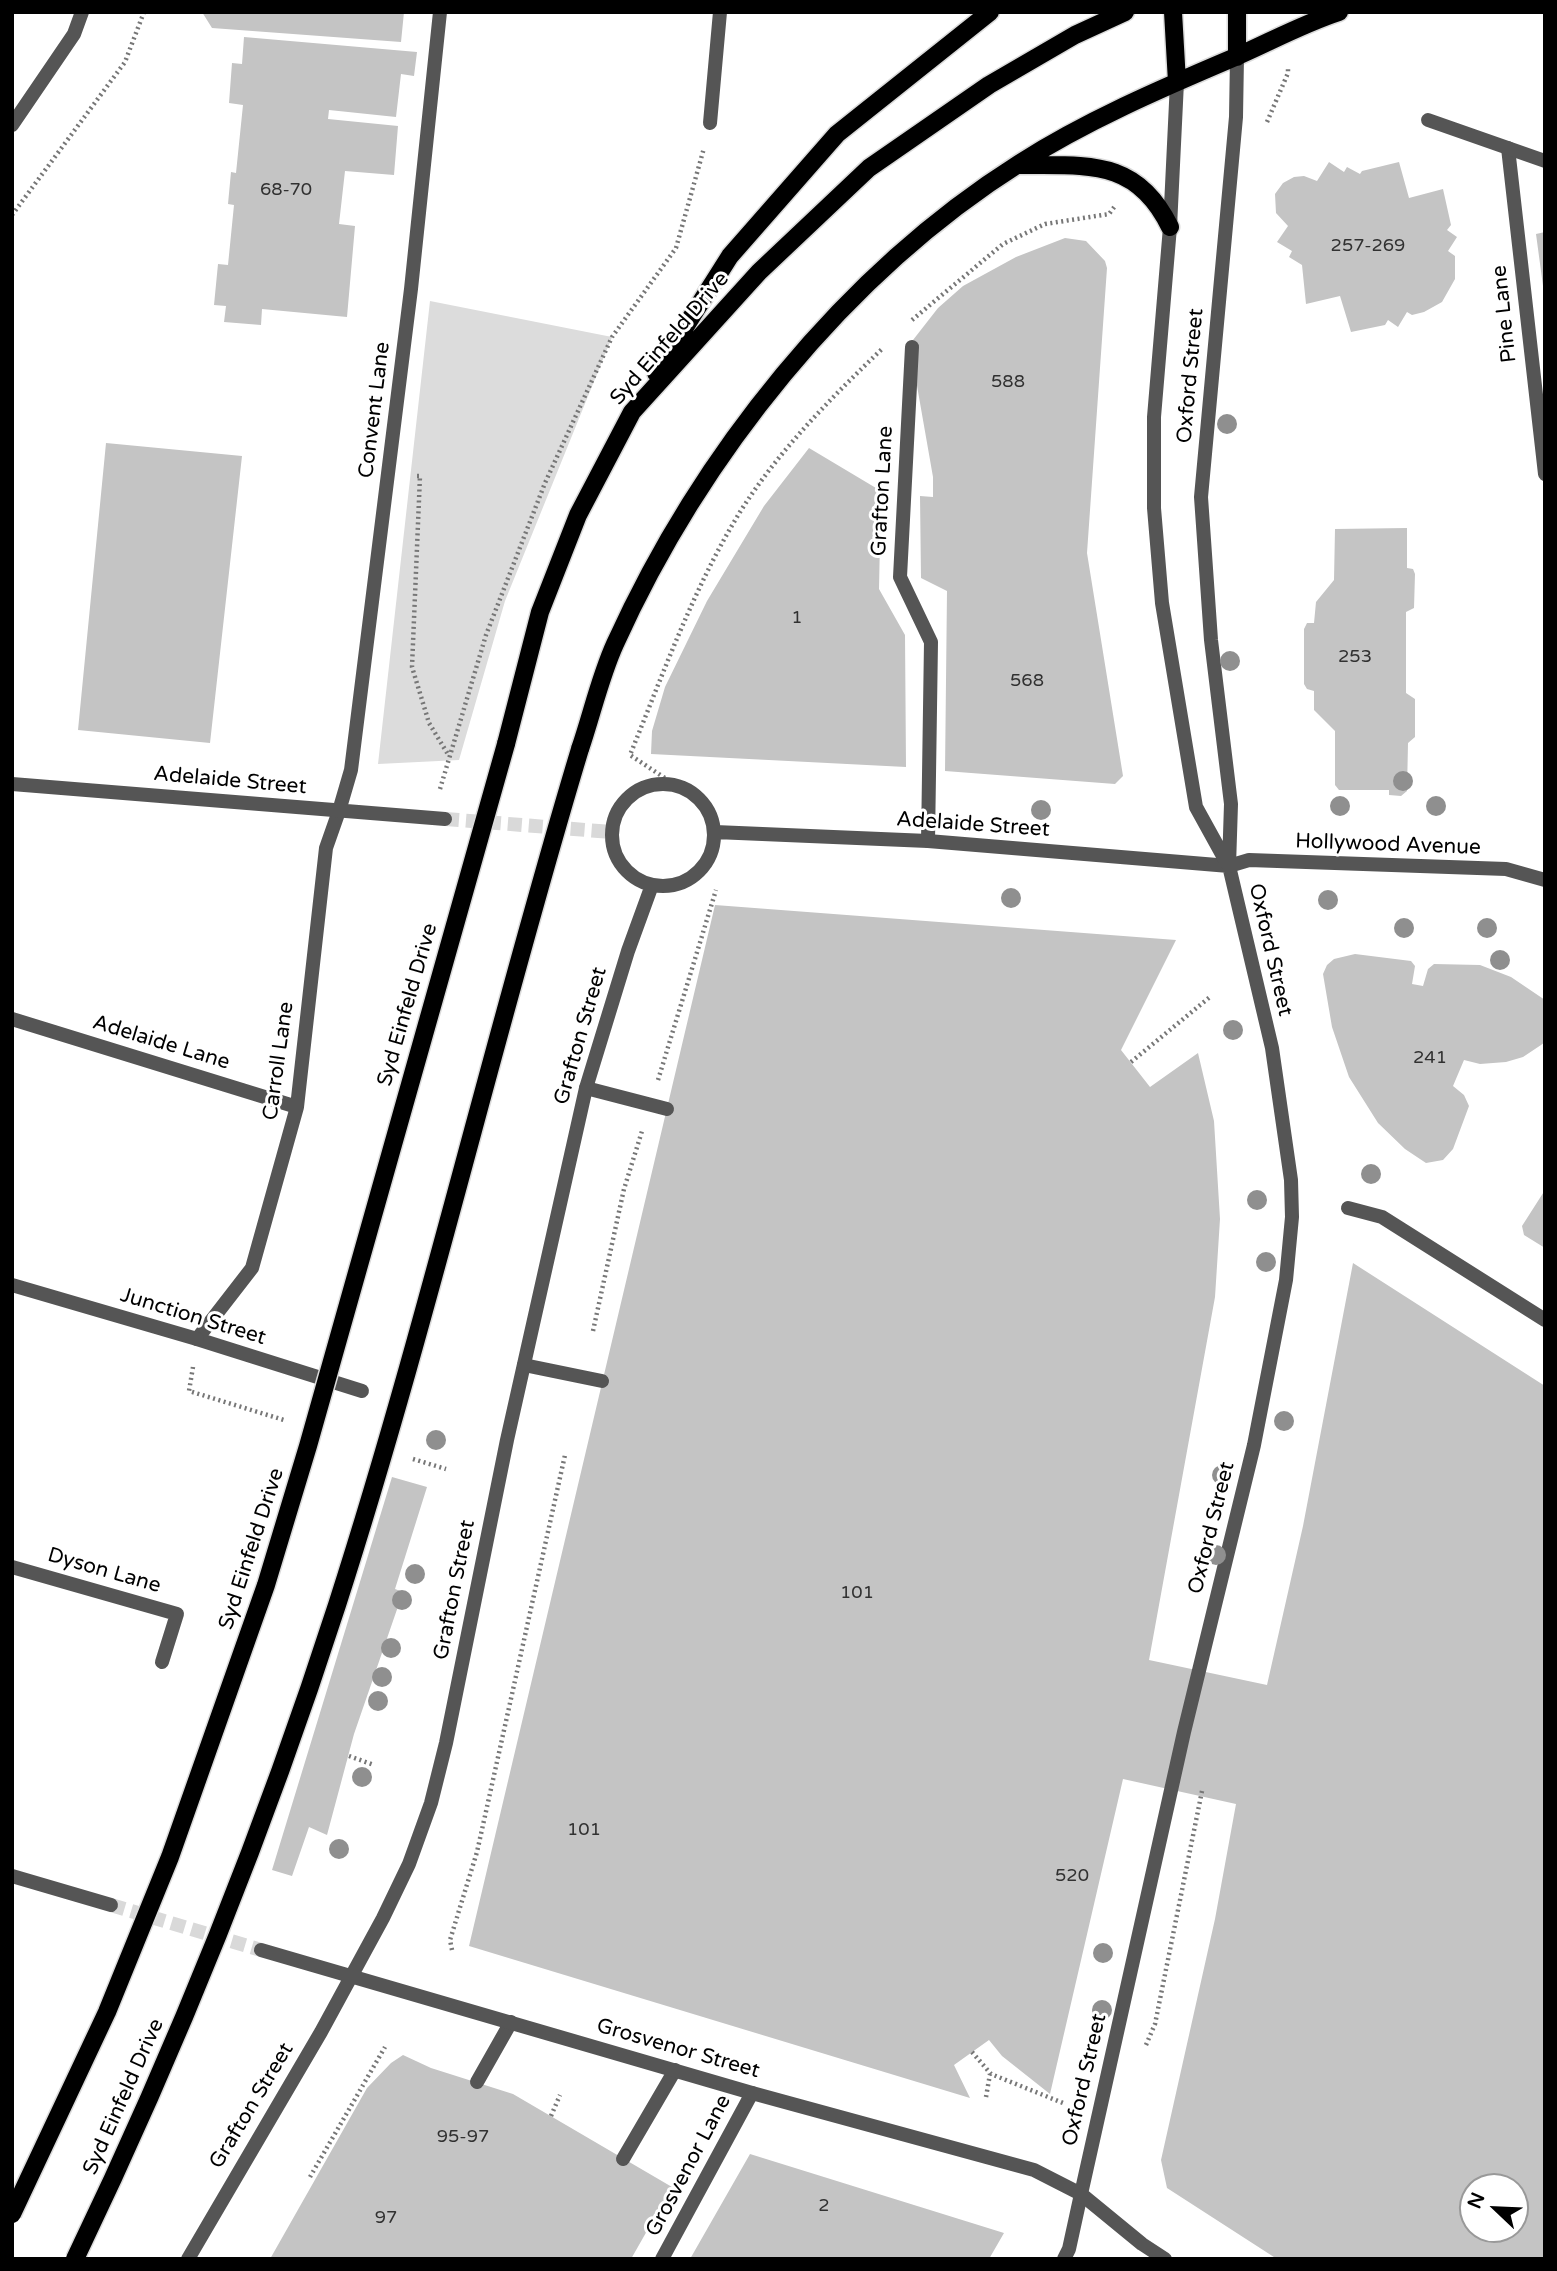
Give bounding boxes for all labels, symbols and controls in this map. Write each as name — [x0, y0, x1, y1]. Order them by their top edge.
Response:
house number: 68-70 — [260, 179, 312, 201]
house number: 257-269 — [1331, 235, 1405, 257]
street label: Pine Lane — [1487, 264, 1523, 364]
street label: Syd Einfeld Drive — [605, 267, 735, 411]
street label: Oxford Street — [1173, 308, 1209, 444]
street label: Convent Lane — [354, 340, 396, 480]
house number: 588 — [991, 371, 1025, 393]
street label: Grafton Lane — [867, 425, 899, 557]
house number: 1 — [791, 607, 803, 629]
house number: 253 — [1338, 646, 1372, 668]
house number: 568 — [1010, 670, 1044, 692]
street label: Adelaide Street — [152, 762, 308, 800]
street label: Adelaide Street — [896, 807, 1050, 843]
street label: Hollywood Avenue — [1295, 829, 1481, 861]
street label: Oxford Street — [1243, 881, 1297, 1019]
street label: Syd Einfeld Drive — [373, 921, 443, 1089]
street label: Grafton Street — [549, 964, 613, 1108]
street label: Carroll Lane — [258, 1000, 300, 1122]
street label: Adelaide Lane — [89, 1010, 233, 1076]
house number: 241 — [1413, 1047, 1447, 1069]
street label: Junction Street — [117, 1283, 269, 1351]
street label: Oxford Street — [1183, 1459, 1241, 1597]
street label: Syd Einfeld Drive — [214, 1465, 290, 1633]
street label: Grafton Street — [429, 1518, 481, 1662]
street label: Dyson Lane — [44, 1543, 164, 1599]
house number: 101 — [840, 1582, 874, 1604]
house number: 101 — [567, 1819, 601, 1841]
house number: 520 — [1055, 1865, 1089, 1887]
street label: Oxford Street — [1058, 2011, 1112, 2149]
street label: Grosvenor Street — [594, 2014, 762, 2084]
street label: Syd Einfeld Drive — [78, 2015, 170, 2179]
street label: Grafton Street — [205, 2039, 299, 2173]
street label: Grosvenor Lane — [641, 2091, 737, 2241]
house number: 95-97 — [437, 2126, 489, 2148]
north arrow — [1459, 2173, 1529, 2243]
text: N — [1463, 2189, 1490, 2212]
house number: 2 — [818, 2195, 830, 2217]
house number: 97 — [375, 2207, 397, 2229]

